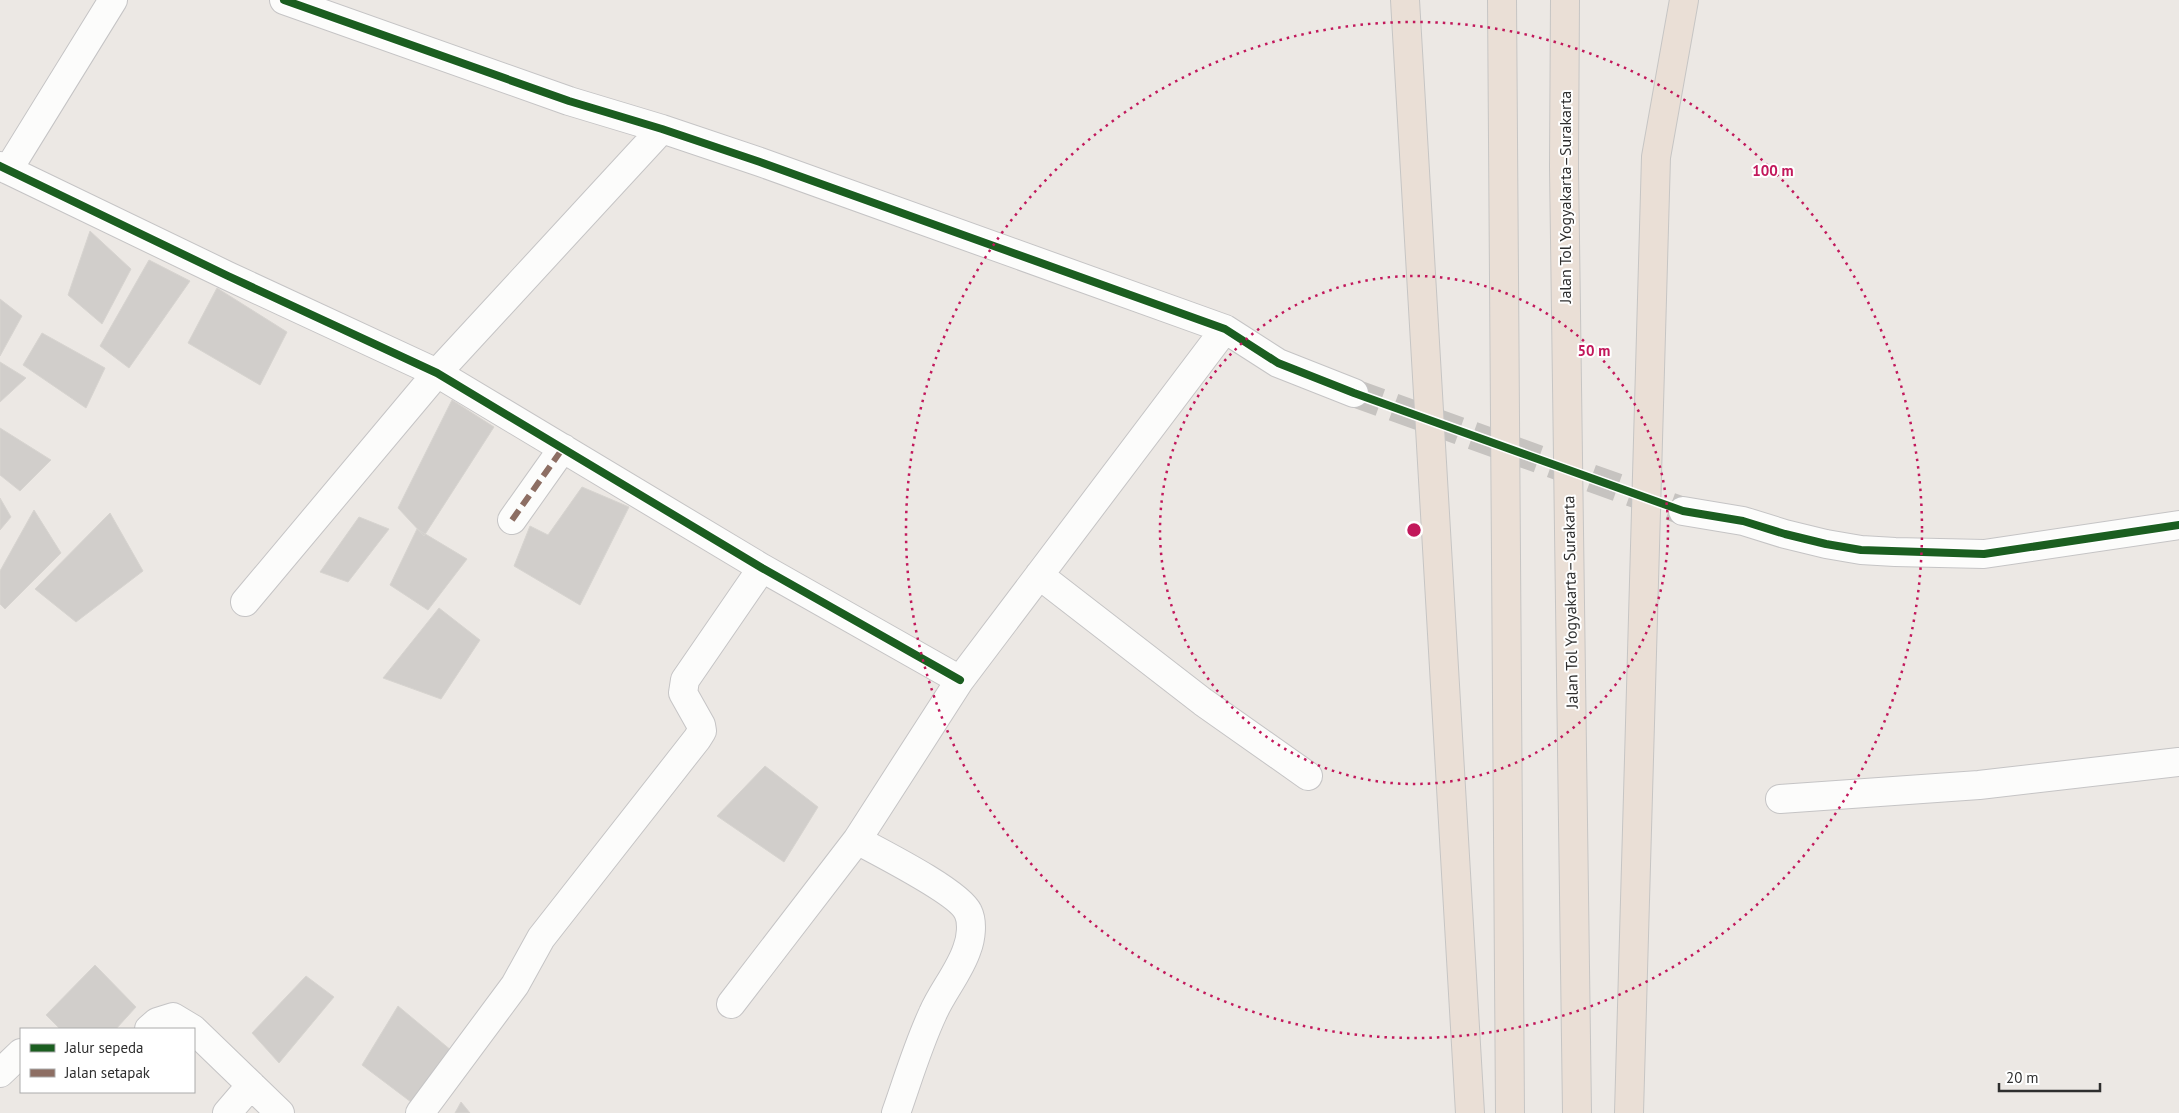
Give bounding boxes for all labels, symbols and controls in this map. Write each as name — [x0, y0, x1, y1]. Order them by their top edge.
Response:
street label: Jalan Tol Yogyakarta–Surakarta — [1555, 91, 1575, 304]
text: 100 m — [1752, 161, 1794, 180]
text: 50 m — [1578, 341, 1610, 360]
street label: Jalan Tol Yogyakarta–Surakarta — [1558, 496, 1582, 709]
centre of rings — [1405, 521, 1423, 539]
legend — [20, 1028, 195, 1093]
text: Jalur sepeda — [64, 1038, 144, 1057]
scale bar — [1999, 1060, 2100, 1092]
text: Jalan setapak — [64, 1063, 151, 1082]
text: 20 m — [2006, 1068, 2039, 1087]

